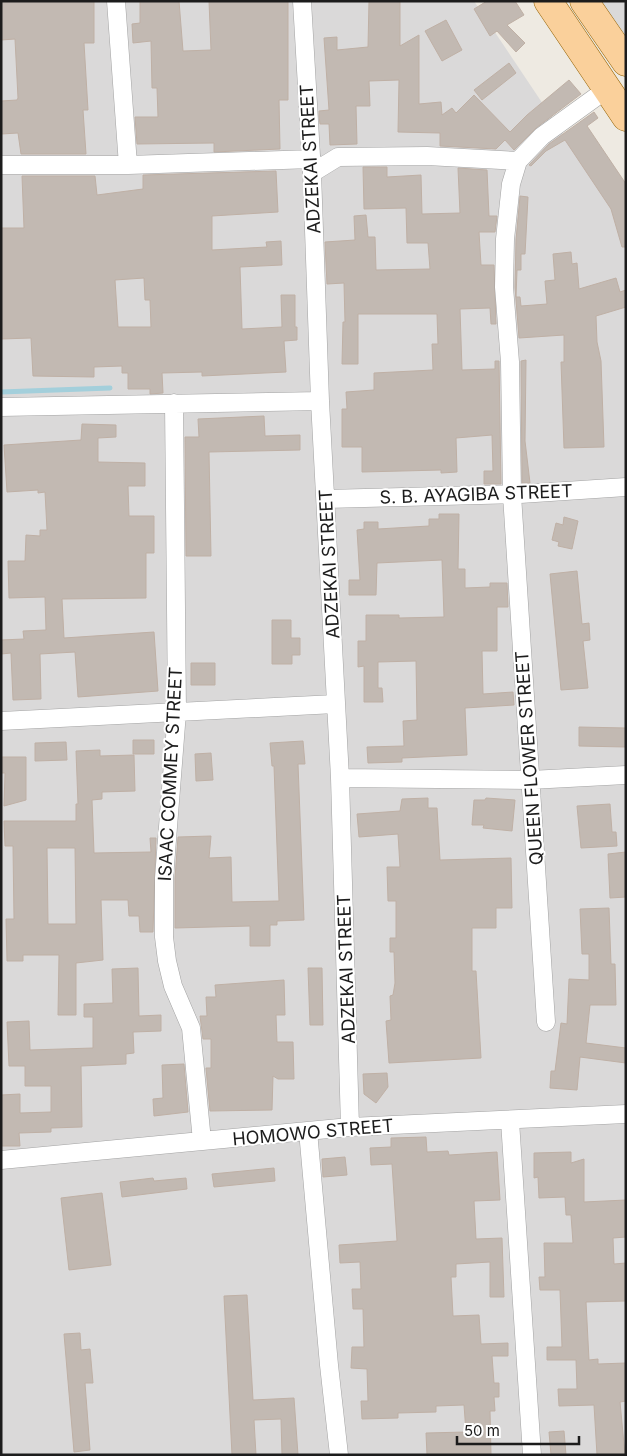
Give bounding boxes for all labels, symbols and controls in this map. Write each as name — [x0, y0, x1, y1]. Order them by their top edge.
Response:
street label: ADZEKAI STREET — [296, 84, 324, 234]
street label: S. B. AYAGIBA STREET — [379, 480, 573, 508]
street label: ADZEKAI STREET — [315, 489, 343, 639]
street label: QUEEN FLOWER STREET — [511, 650, 547, 866]
street label: ISAAC COMMEY STREET — [154, 666, 186, 882]
street label: ADZEKAI STREET — [333, 894, 359, 1044]
street label: HOMOWO STREET — [232, 1114, 394, 1150]
scale bar — [457, 1414, 580, 1446]
text: 50 m — [464, 1421, 500, 1440]

